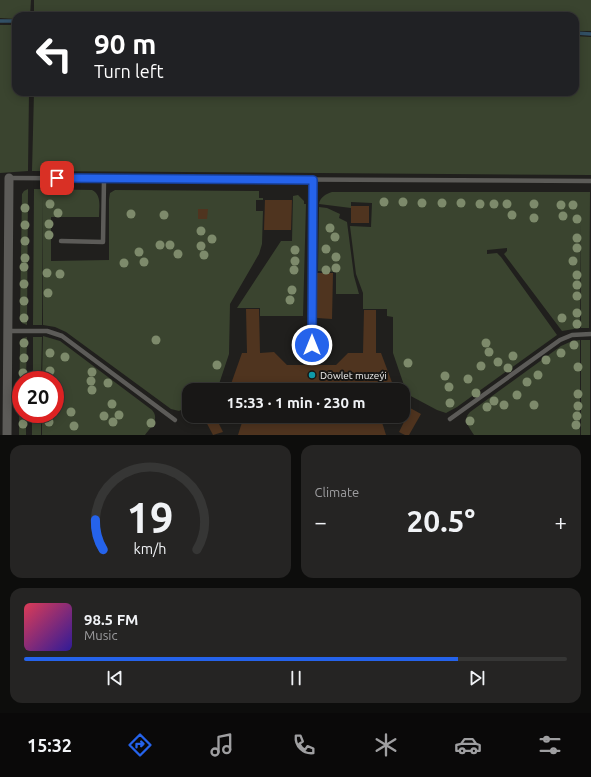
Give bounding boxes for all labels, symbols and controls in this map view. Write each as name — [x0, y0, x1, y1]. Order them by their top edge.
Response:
icon: left — [28, 28, 80, 80]
text: 90 m — [94, 28, 156, 59]
text: Turn left — [94, 61, 164, 81]
pin — [40, 161, 74, 195]
icon: arrive — [46, 167, 68, 189]
position arrow — [291, 324, 333, 366]
marker: Döwlet muzeýi — [307, 370, 317, 380]
place label: Döwlet muzeýi — [320, 370, 387, 381]
speed limit sign: 20 — [12, 371, 64, 423]
text: 15:33 · 1 min · 230 m — [227, 394, 365, 411]
text: Climate — [315, 485, 359, 499]
text: 19 — [127, 493, 174, 540]
text: 20.5° — [406, 504, 475, 538]
text: − — [315, 509, 327, 534]
text: + — [555, 509, 567, 534]
text: km/h — [134, 540, 167, 556]
text: 98.5 FM — [84, 611, 138, 628]
text: Music — [84, 628, 118, 642]
icon: previous — [104, 667, 126, 689]
icon: pause — [285, 667, 307, 689]
icon: next — [466, 667, 488, 689]
icon: directions — [126, 731, 154, 759]
icon: music — [208, 731, 236, 759]
icon: phone — [290, 731, 318, 759]
icon: climate — [372, 731, 400, 759]
icon: car — [454, 731, 482, 759]
icon: filters — [536, 731, 564, 759]
text: 15:32 — [27, 735, 72, 755]

